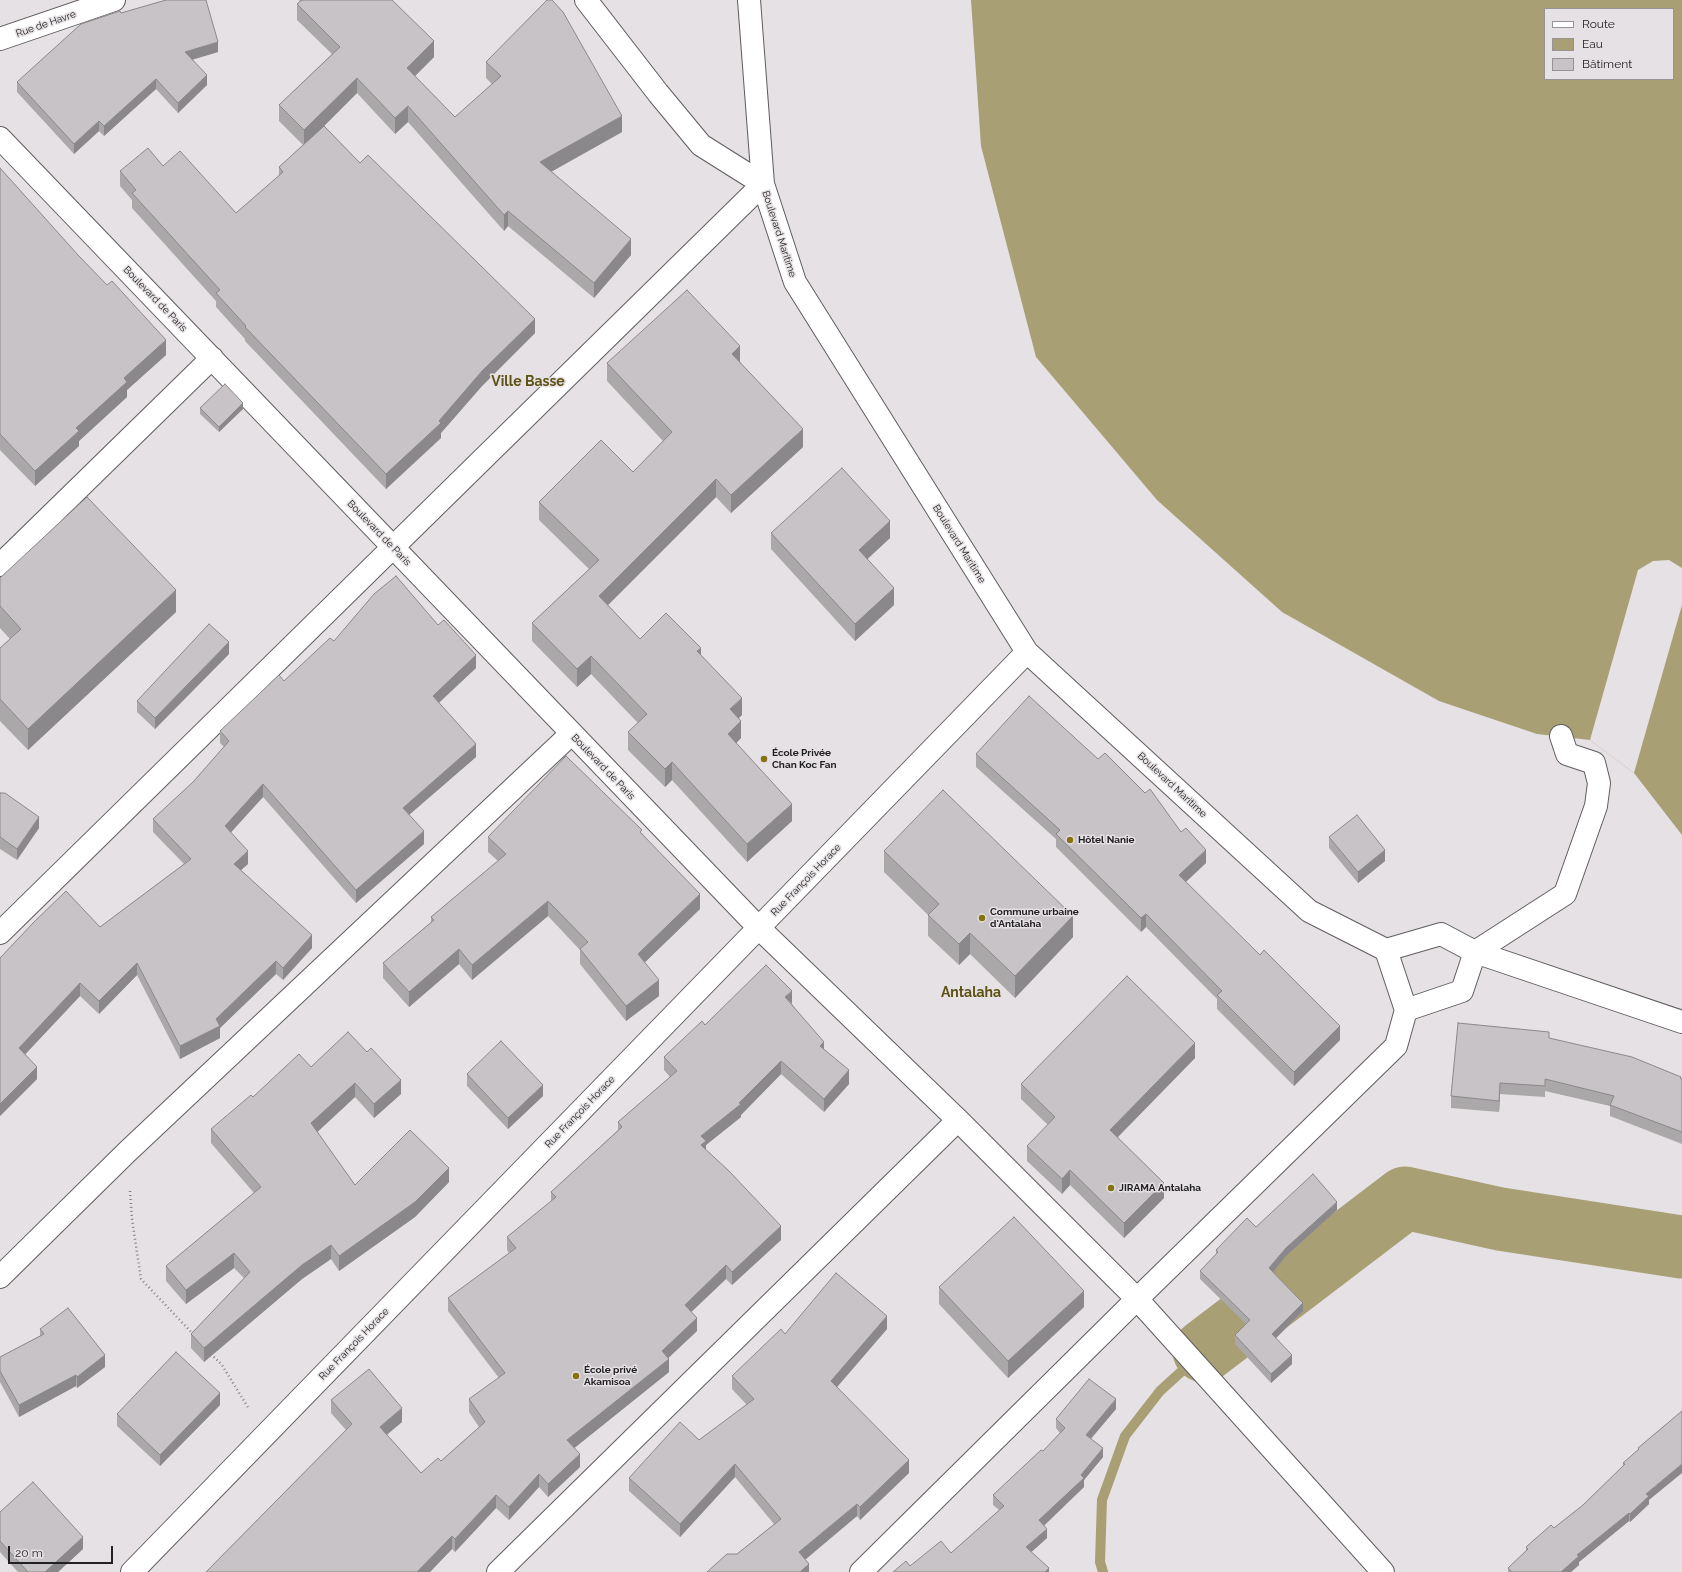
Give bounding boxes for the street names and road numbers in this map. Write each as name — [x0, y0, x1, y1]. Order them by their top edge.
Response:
street label: Rue de Havre — [14, 8, 78, 40]
street label: Boulevard Maritime — [759, 189, 799, 279]
street label: Boulevard de Paris — [121, 264, 189, 334]
street label: Boulevard de Paris — [345, 498, 413, 568]
street label: Boulevard Maritime — [930, 503, 988, 585]
street label: Boulevard de Paris — [569, 732, 637, 802]
street label: Boulevard Maritime — [1135, 750, 1209, 820]
street label: Rue François Horace — [769, 841, 843, 919]
street label: Rue François Horace — [543, 1073, 617, 1151]
street label: Rue François Horace — [317, 1305, 391, 1383]

